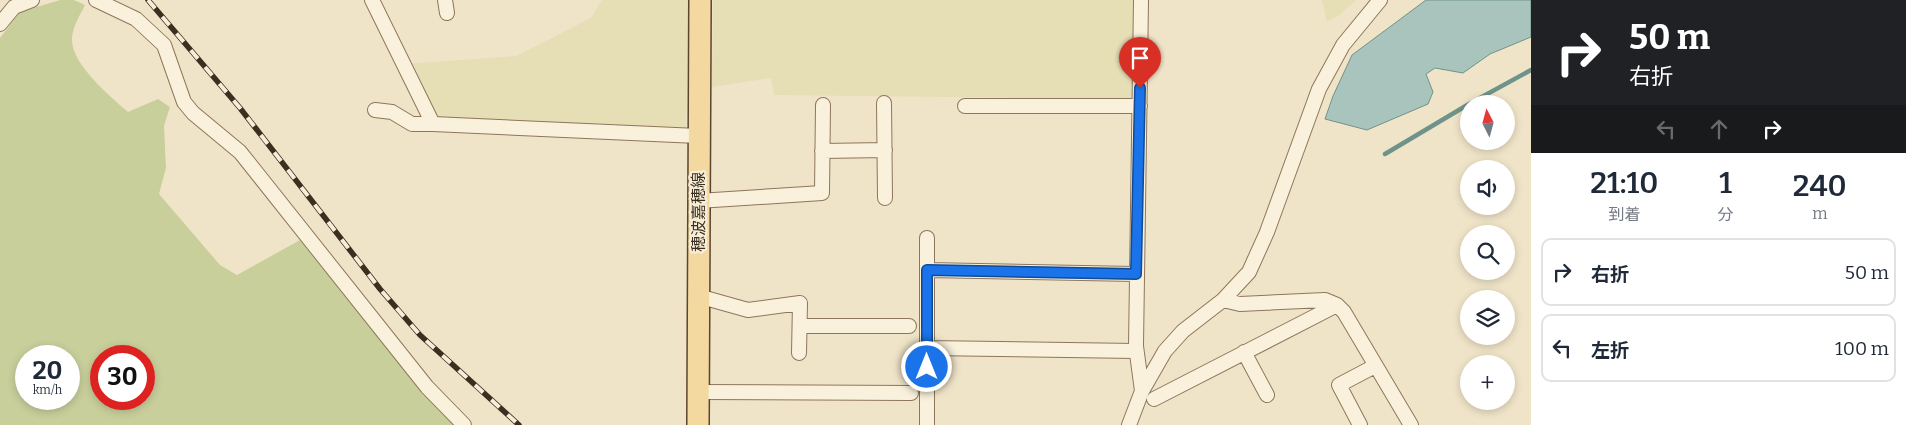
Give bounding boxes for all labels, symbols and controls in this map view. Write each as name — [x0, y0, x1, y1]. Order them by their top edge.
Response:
text: 50 m — [1629, 16, 1710, 58]
icon: right — [1546, 20, 1611, 85]
pin — [1119, 37, 1161, 88]
icon: arrive — [1126, 44, 1154, 72]
text: 右折 — [1629, 63, 1673, 90]
north arrow — [1460, 95, 1515, 150]
map controls — [1460, 95, 1515, 410]
icon: left — [1652, 115, 1680, 143]
icon: ahead — [1705, 115, 1733, 143]
icon: right — [1758, 115, 1786, 143]
button: sound — [1460, 160, 1515, 215]
text: 21:10 — [1590, 165, 1658, 201]
text: 1 — [1719, 165, 1732, 201]
text: 240 — [1793, 168, 1847, 204]
street label: 穂波嘉穂線 — [689, 172, 708, 252]
text: m — [1812, 204, 1827, 223]
text: 到着 — [1608, 205, 1640, 224]
text: 分 — [1718, 205, 1734, 224]
button: search — [1460, 225, 1515, 280]
icon: right — [1548, 258, 1576, 286]
text: 50 m — [1845, 261, 1889, 284]
text: 右折 — [1591, 263, 1629, 286]
button: layers — [1460, 290, 1515, 345]
icon: left — [1548, 334, 1576, 362]
text: 100 m — [1835, 337, 1889, 360]
text: 左折 — [1591, 339, 1629, 362]
position arrow — [900, 340, 952, 392]
speed limit sign: 30 — [90, 345, 155, 410]
button: + — [1460, 355, 1515, 410]
text: 20 — [33, 356, 62, 386]
text: km/h — [33, 383, 62, 397]

